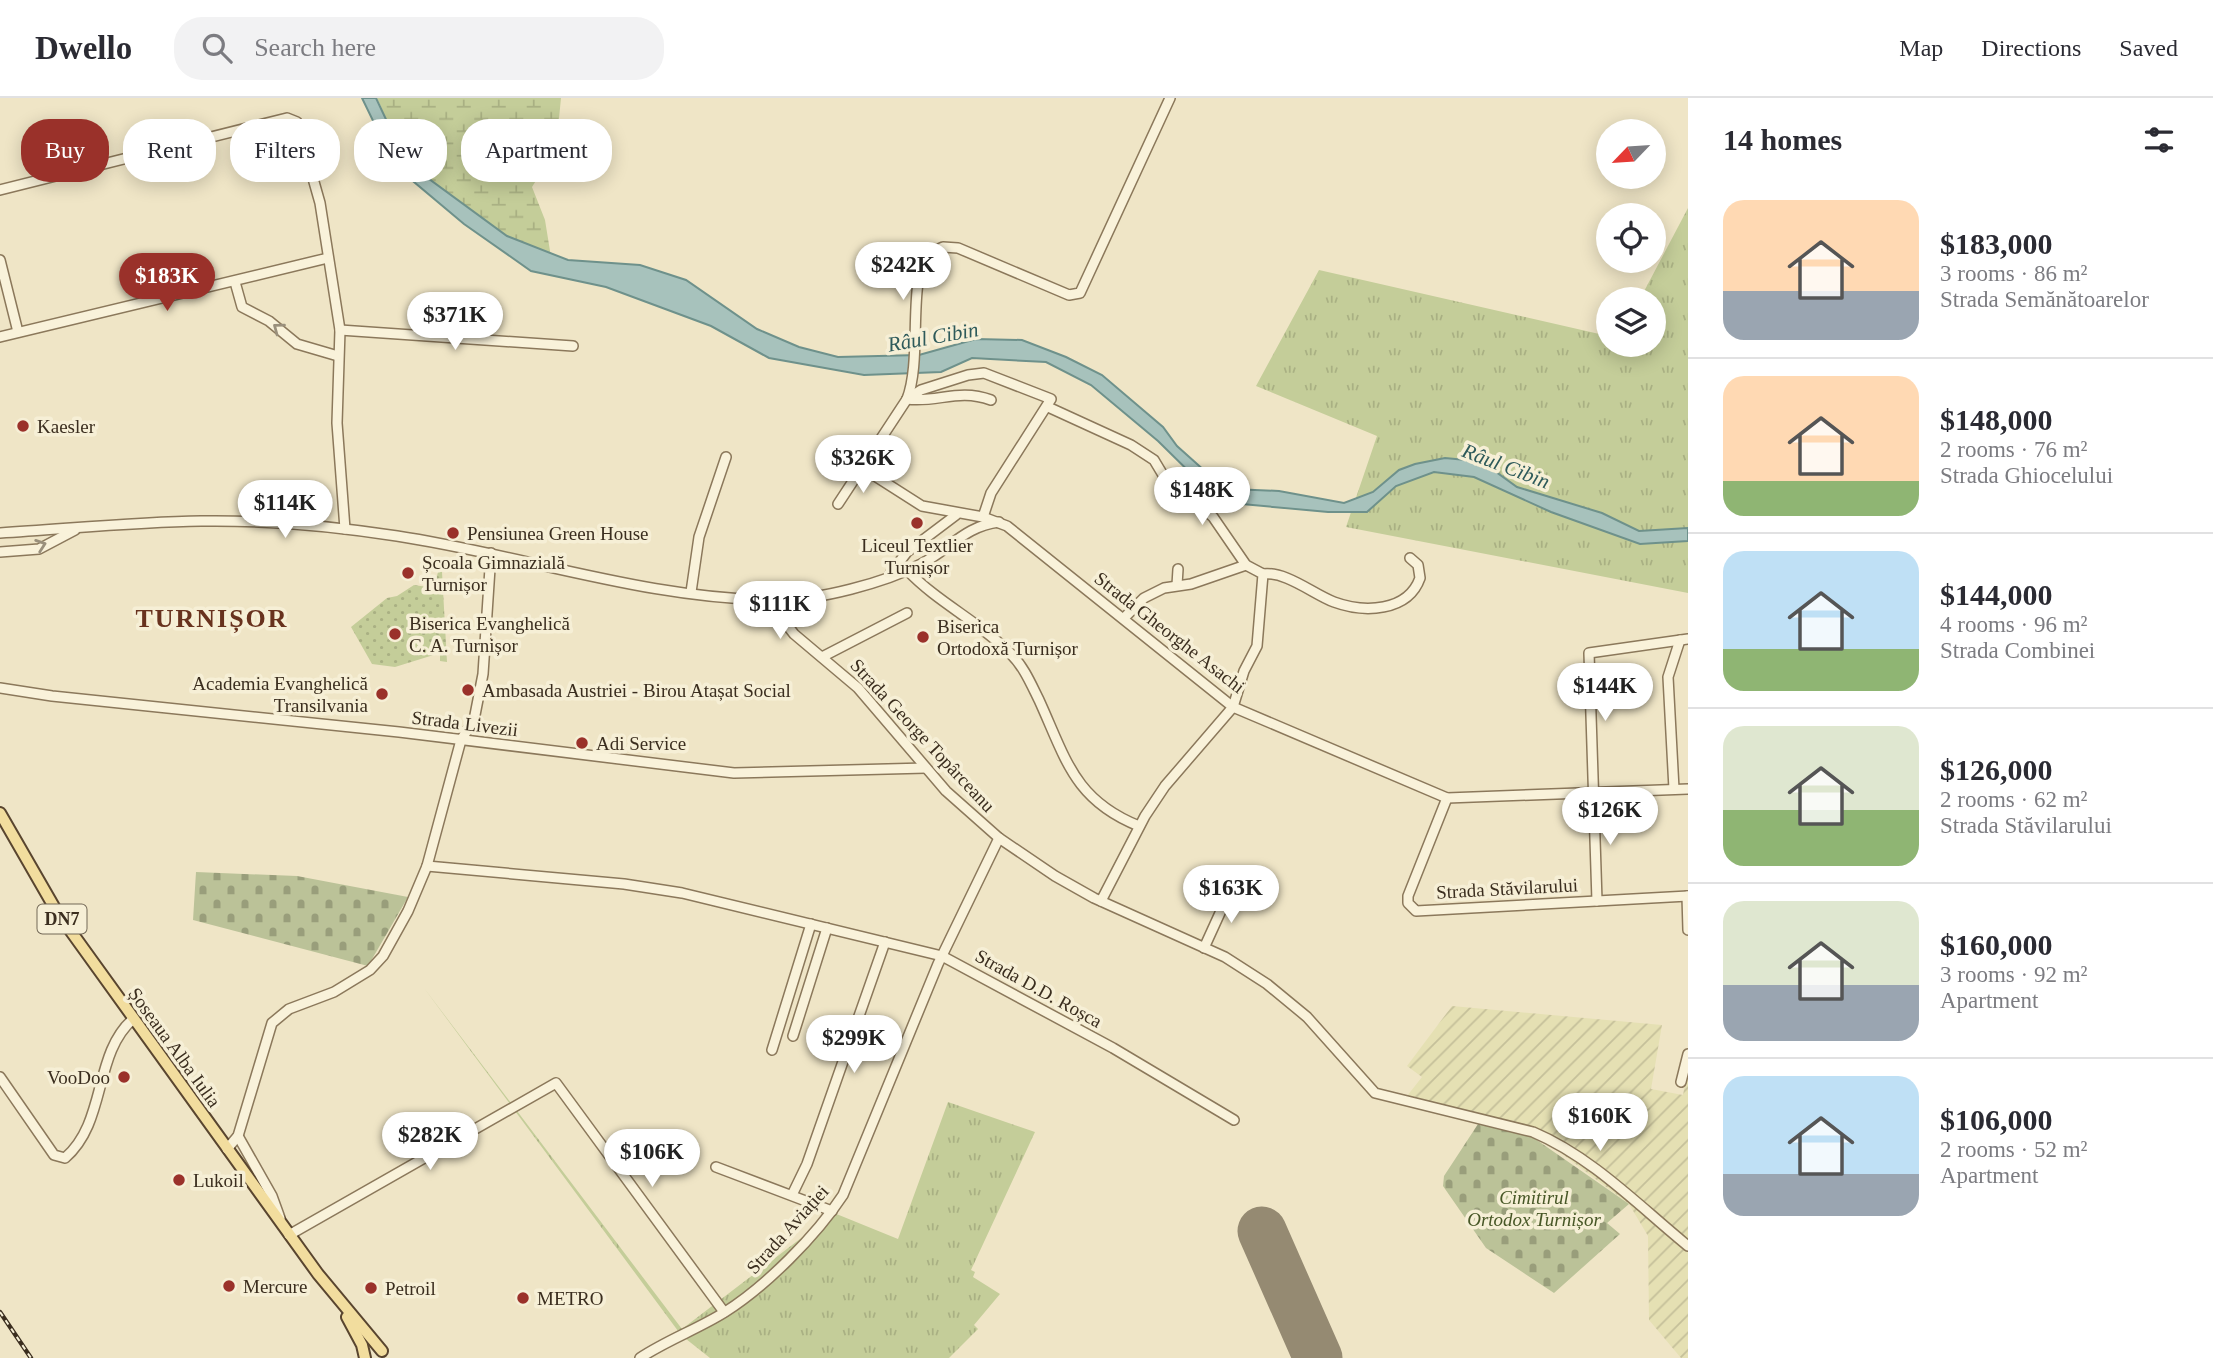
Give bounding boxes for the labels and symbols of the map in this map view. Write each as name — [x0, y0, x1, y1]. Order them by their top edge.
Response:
north arrow — [1596, 119, 1666, 189]
pin: $242K — [854, 242, 952, 302]
pin: $183K — [118, 254, 216, 313]
pin: $371K — [406, 292, 504, 352]
water label: Râul Cibin — [885, 317, 980, 357]
one-way arrow — [273, 324, 286, 337]
place label: Kaesler — [37, 416, 96, 437]
marker: Kaesler — [15, 418, 31, 434]
pin: $326K — [814, 436, 912, 495]
water label: Râul Cibin — [1458, 438, 1553, 494]
pin: $148K — [1153, 468, 1251, 527]
pin: $114K — [236, 480, 334, 540]
marker: Liceul Textlier Turnișor — [909, 515, 925, 531]
place label: Pensiunea Green House — [467, 523, 649, 544]
marker: Pensiunea Green House — [445, 525, 461, 541]
place label: Liceul Textlier Turnișor — [861, 535, 974, 578]
one-way arrow — [35, 539, 47, 554]
place label: Școala Gimnazială Turnișor — [422, 552, 566, 595]
marker: Școala Gimnazială Turnișor — [400, 565, 416, 581]
street label: Strada Gheorghe Asachi — [1091, 567, 1249, 697]
pin: $111K — [731, 582, 829, 641]
district label: TURNIȘOR — [135, 604, 289, 634]
place label: Biserica Evanghelică C. A. Turnișor — [409, 613, 570, 656]
place label: Biserica Ortodoxă Turnișor — [937, 616, 1079, 659]
marker: Biserica Evanghelică C. A. Turnișor — [387, 626, 403, 642]
marker: Biserica Ortodoxă Turnișor — [915, 629, 931, 645]
street label: Strada George Topârceanu — [846, 654, 999, 817]
pin: $144K — [1556, 664, 1654, 723]
place label: Academia Evanghelică Transilvania — [192, 673, 369, 716]
place label: Ambasada Austriei - Birou Atașat Social — [482, 680, 791, 701]
marker: Ambasada Austriei - Birou Atașat Social — [460, 682, 476, 698]
marker: Academia Evanghelică Transilvania — [374, 686, 390, 702]
street label: Strada Livezii — [411, 707, 519, 740]
place label: Adi Service — [596, 733, 686, 754]
marker: Adi Service — [574, 735, 590, 751]
pin: $126K — [1561, 788, 1659, 847]
pin: $163K — [1182, 866, 1280, 925]
street label: Strada Stăvilarului — [1436, 874, 1578, 903]
road number: DN7 — [38, 904, 86, 934]
street label: Strada D.D. Roșca — [972, 945, 1106, 1032]
street label: Șoseaua Alba Iulia — [124, 983, 225, 1112]
pin: $299K — [805, 1016, 903, 1075]
place label: VooDoo — [47, 1067, 110, 1088]
marker: VooDoo — [116, 1069, 132, 1085]
pin: $160K — [1551, 1094, 1649, 1153]
pin: $282K — [381, 1112, 479, 1172]
pin: $106K — [603, 1130, 701, 1189]
place label: Lukoil — [193, 1170, 244, 1191]
marker: Lukoil — [171, 1172, 187, 1188]
street label: Strada Aviației — [742, 1181, 833, 1278]
park label: Cimitirul Ortodox Turnișor — [1467, 1187, 1601, 1230]
place label: Mercure — [243, 1276, 307, 1297]
marker: Mercure — [221, 1278, 237, 1294]
place label: Petroil — [385, 1278, 436, 1299]
marker: Petroil — [363, 1280, 379, 1296]
place label: METRO — [537, 1288, 604, 1309]
marker: METRO — [515, 1290, 531, 1306]

